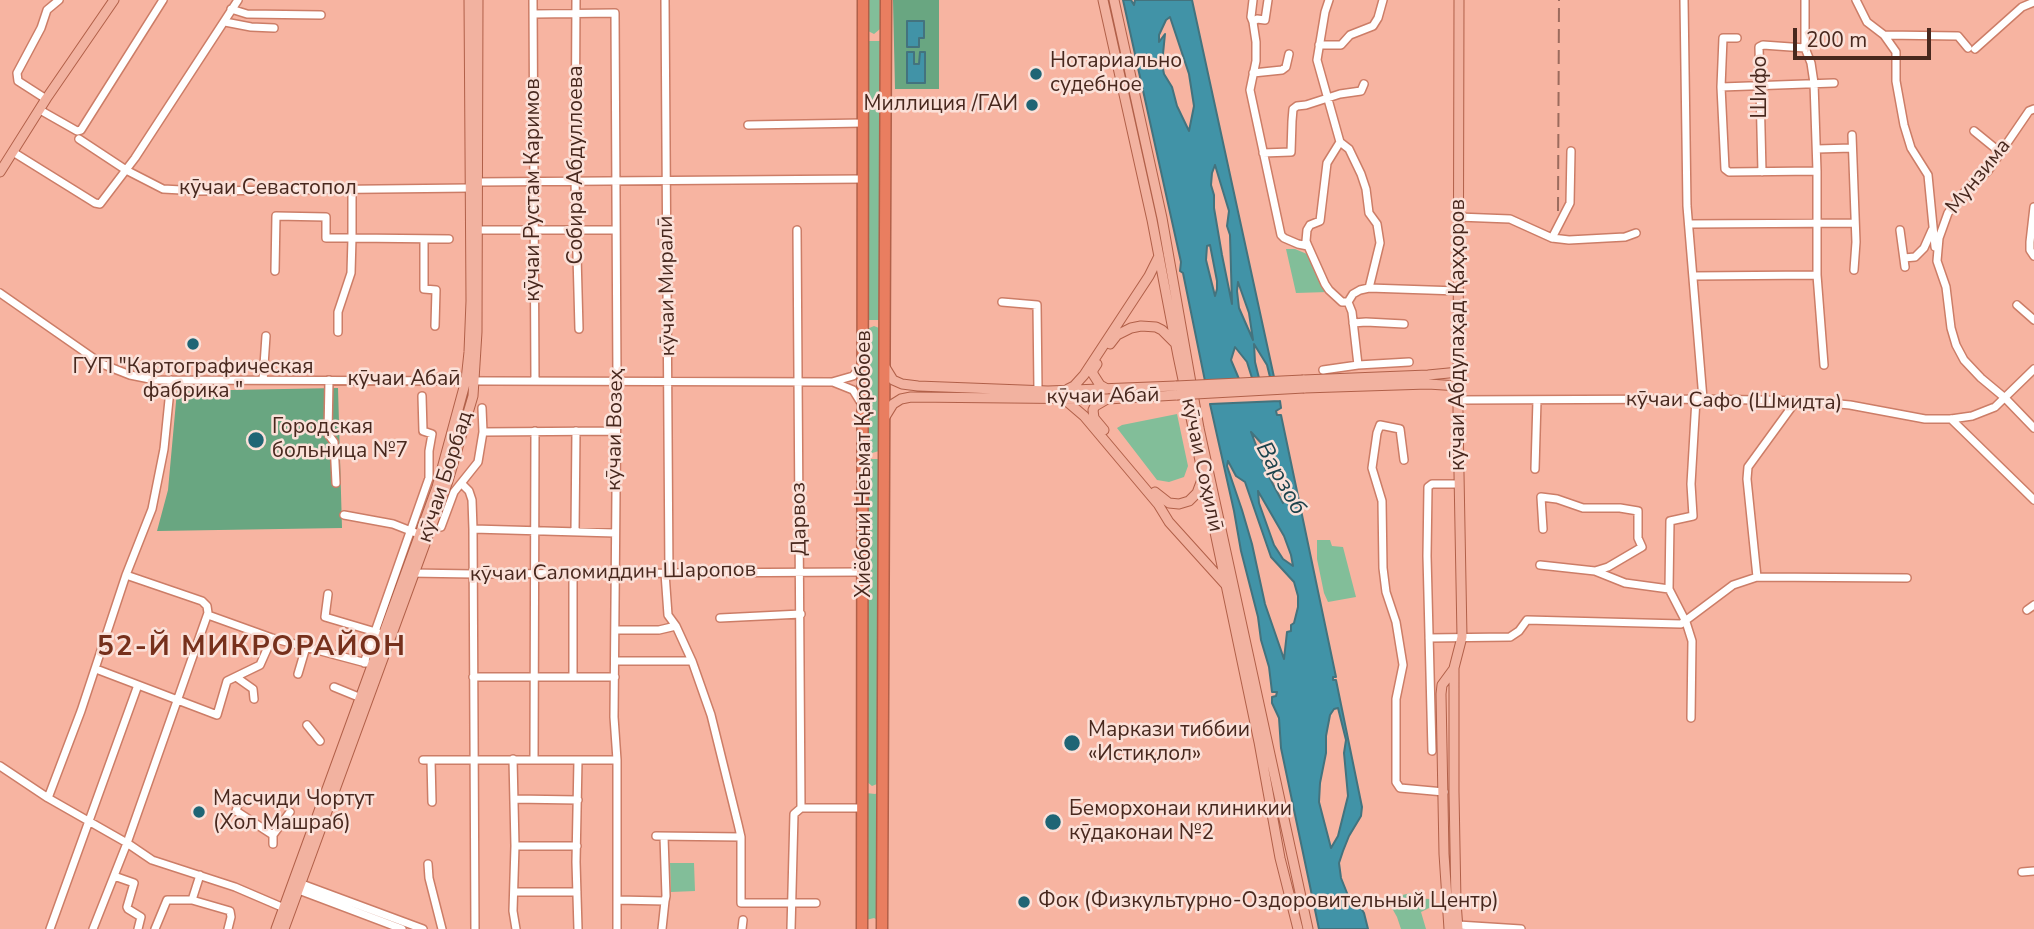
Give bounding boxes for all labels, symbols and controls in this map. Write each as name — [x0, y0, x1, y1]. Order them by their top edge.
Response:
scale bar — [1796, 14, 1934, 58]
text: 200 m — [1806, 26, 1867, 54]
place label: Нотариально судебное — [1050, 49, 1182, 99]
street label: Шифо — [1748, 56, 1774, 118]
street label: Собира Абдуллоева — [564, 66, 590, 264]
marker: Нотариально судебное — [1028, 66, 1044, 82]
street label: кӯчаи Рустам Каримов — [521, 78, 547, 302]
place label: Миллиция /ГАИ — [864, 92, 1018, 118]
marker: Миллиция /ГАИ — [1024, 97, 1040, 113]
street label: Мунзима — [1941, 134, 2017, 220]
street label: кӯчаи Севастопол — [179, 176, 357, 202]
street label: кӯчаи Абдулаҳад Қаҳҳоров — [1446, 199, 1472, 471]
street label: кӯчаи Миралӣ — [654, 215, 682, 357]
street label: Хиёбони Неъмат Қаробоев — [852, 330, 878, 598]
marker: ГУП "Картографическая фабрика " — [185, 336, 201, 352]
place label: ГУП "Картографическая фабрика " — [72, 355, 314, 405]
street label: кӯчаи Абаӣ — [348, 367, 460, 393]
street label: кӯчаи Возеҳ — [602, 369, 630, 491]
street label: кӯчаи Абаӣ — [1046, 383, 1160, 411]
street label: кӯчаи Сафо (Шмидта) — [1626, 388, 1842, 416]
street label: кӯчаи Соҳилӣ — [1175, 396, 1227, 534]
street label: кӯчаи Борбад — [413, 408, 479, 546]
place label: Городская больница №7 — [272, 415, 408, 465]
marker: Городская больница №7 — [246, 430, 266, 450]
water label: Варзоб — [1249, 438, 1311, 520]
street label: Дарвоз — [787, 482, 813, 556]
street label: кӯчаи Саломиддин Шаропов — [470, 558, 756, 588]
district label: 52-Й МИКРОРАЙОН — [99, 631, 405, 665]
place label: Маркази тиббии «Истиқлол» — [1088, 718, 1250, 768]
marker: Маркази тиббии «Истиқлол» — [1062, 733, 1082, 753]
place label: Масчиди Чортут (Хол Машраб) — [213, 787, 374, 837]
place label: Беморхонаи клиникии кӯдаконаи №2 — [1069, 797, 1292, 847]
marker: Масчиди Чортут (Хол Машраб) — [191, 804, 207, 820]
marker: Беморхонаи клиникии кӯдаконаи №2 — [1043, 812, 1063, 832]
place label: Фок (Физкультурно-Оздоровительный Центр) — [1038, 889, 1499, 915]
marker: Фок (Физкультурно-Оздоровительный Центр) — [1016, 894, 1032, 910]

